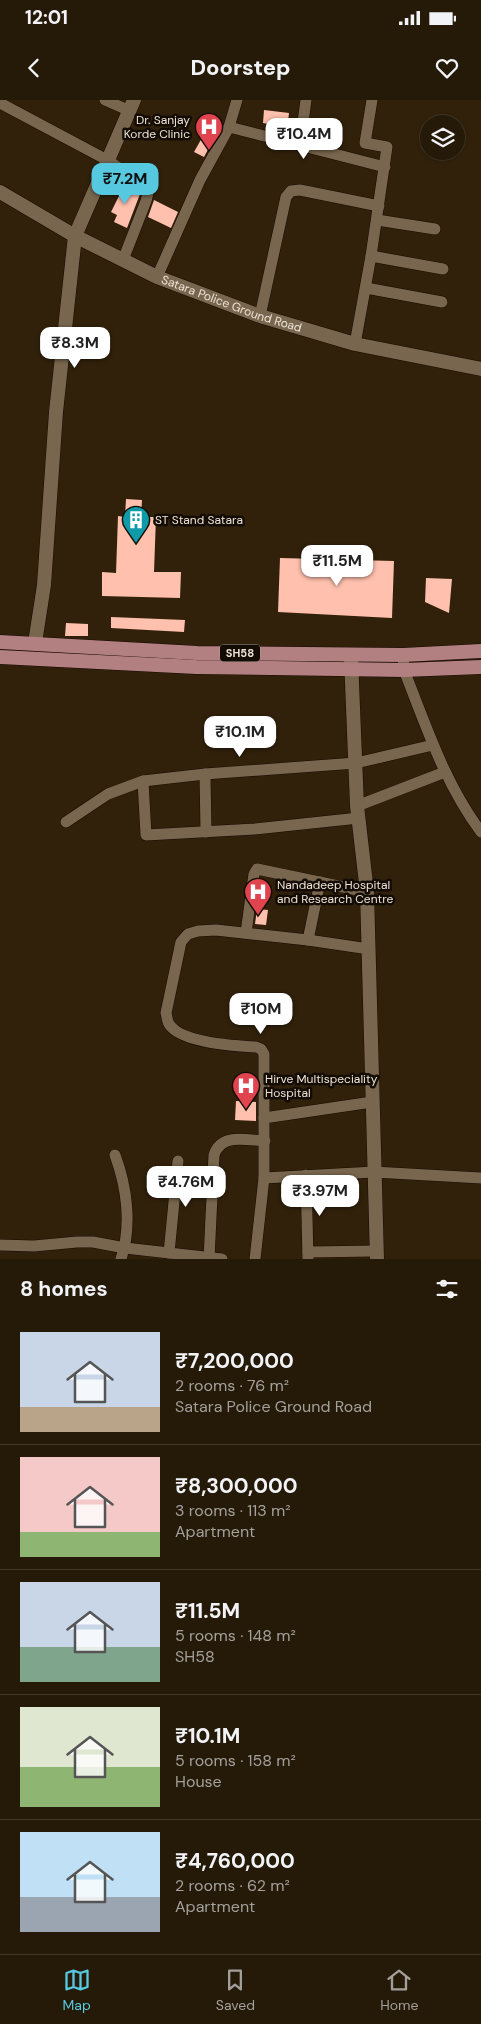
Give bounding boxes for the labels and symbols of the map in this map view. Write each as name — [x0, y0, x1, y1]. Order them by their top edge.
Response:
place label: Dr. Sanjay Korde Clinic — [124, 112, 190, 142]
hospital icon: Dr. Sanjay Korde Clinic — [194, 112, 224, 151]
pin: ₹10.4M — [263, 118, 345, 160]
pin: ₹7.2M — [90, 162, 160, 205]
street label: Satara Police Ground Road — [159, 271, 304, 336]
pin: ₹8.3M — [40, 326, 110, 369]
building icon: ST Stand Satara — [121, 505, 151, 544]
place label: ST Stand Satara — [155, 512, 243, 528]
pin: ₹11.5M — [296, 544, 378, 587]
road number: SH58 — [220, 644, 260, 662]
pin: ₹10.1M — [199, 716, 281, 758]
hospital icon: Nandadeep Hospital and Research Centre — [243, 877, 273, 916]
place label: Nandadeep Hospital and Research Centre — [277, 877, 393, 907]
pin: ₹10M — [231, 992, 291, 1035]
hospital icon: Hirve Multispeciality Hospital — [231, 1071, 261, 1110]
place label: Hirve Multispeciality Hospital — [265, 1071, 378, 1101]
pin: ₹4.76M — [145, 1166, 227, 1208]
pin: ₹3.97M — [279, 1174, 361, 1217]

